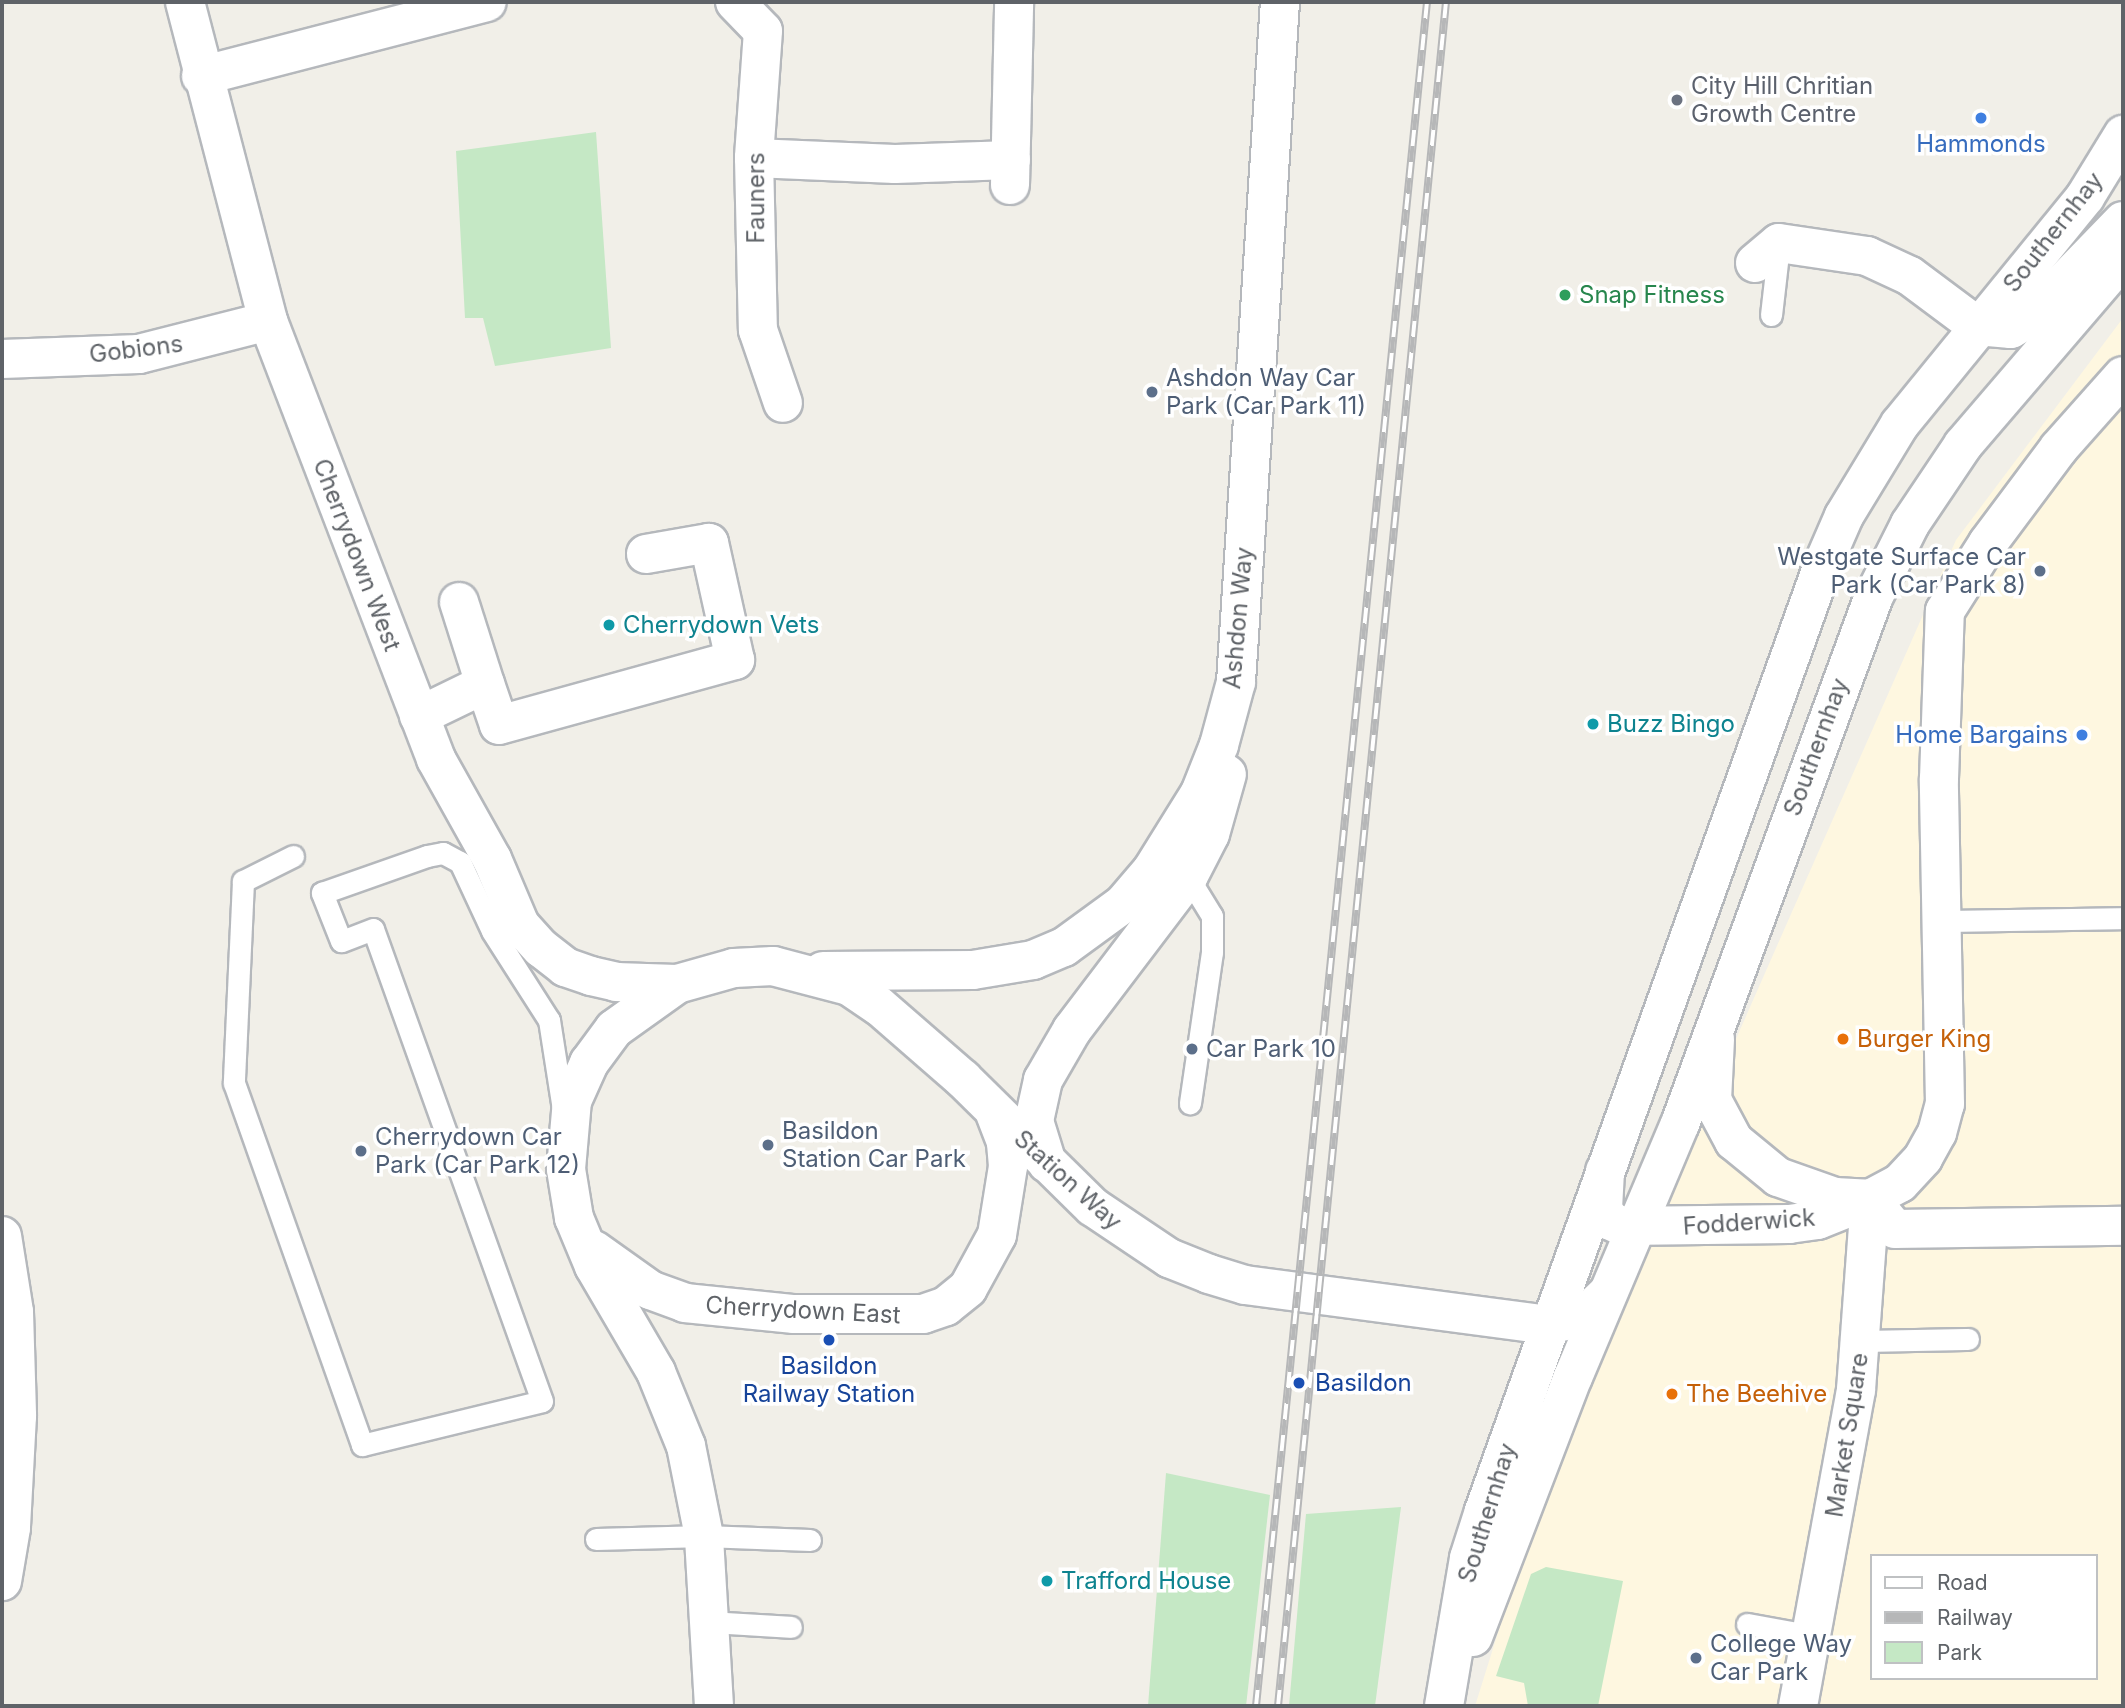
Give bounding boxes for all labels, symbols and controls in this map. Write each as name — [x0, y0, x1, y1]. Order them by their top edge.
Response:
place label: City Hill Chritian Growth Centre — [1691, 72, 1873, 128]
marker: City Hill Chritian Growth Centre — [1669, 92, 1685, 108]
marker: Hammonds — [1973, 110, 1989, 126]
place label: Hammonds — [1916, 130, 2046, 158]
street label: Fauners — [742, 152, 770, 244]
street label: Southernhay — [1997, 166, 2109, 298]
place label: Snap Fitness — [1579, 281, 1725, 309]
marker: Snap Fitness — [1557, 287, 1573, 303]
street label: Gobions — [88, 329, 184, 369]
place label: Ashdon Way Car Park (Car Park 11) — [1166, 364, 1366, 420]
marker: Ashdon Way Car Park (Car Park 11) — [1144, 384, 1160, 400]
street label: Cherrydown West — [307, 455, 407, 655]
place label: Westgate Surface Car Park (Car Park 8) — [1777, 543, 2026, 599]
street label: Ashdon Way — [1217, 546, 1259, 690]
marker: Westgate Surface Car Park (Car Park 8) — [2032, 563, 2048, 579]
place label: Cherrydown Vets — [623, 611, 819, 639]
marker: Cherrydown Vets — [601, 617, 617, 633]
street label: Southernhay — [1778, 674, 1854, 820]
place label: Buzz Bingo — [1607, 710, 1735, 738]
marker: Buzz Bingo — [1585, 716, 1601, 732]
place label: Home Bargains — [1895, 721, 2068, 749]
marker: Home Bargains — [2074, 727, 2090, 743]
place label: Burger King — [1857, 1025, 1991, 1053]
marker: Burger King — [1835, 1031, 1851, 1047]
place label: Car Park 10 — [1206, 1035, 1336, 1063]
marker: Car Park 10 — [1184, 1041, 1200, 1057]
place label: Basildon Station Car Park — [782, 1117, 966, 1173]
place label: Cherrydown Car Park (Car Park 12) — [375, 1123, 580, 1179]
street label: Station Way — [1008, 1124, 1128, 1236]
marker: Basildon Station Car Park — [760, 1137, 776, 1153]
marker: Cherrydown Car Park (Car Park 12) — [353, 1143, 369, 1159]
street label: Fodderwick — [1682, 1203, 1816, 1241]
street label: Cherrydown East — [705, 1291, 901, 1329]
marker: Basildon Railway Station — [821, 1332, 837, 1348]
street label: Market Square — [1820, 1351, 1874, 1519]
place label: Basildon Railway Station — [743, 1352, 915, 1408]
place label: Basildon — [1315, 1369, 1412, 1397]
marker: Basildon — [1289, 1373, 1309, 1393]
place label: The Beehive — [1686, 1380, 1827, 1408]
marker: The Beehive — [1664, 1386, 1680, 1402]
street label: Southernhay — [1452, 1440, 1522, 1586]
legend — [1870, 1554, 2097, 1680]
place label: Trafford House — [1061, 1567, 1231, 1595]
text: Road — [1937, 1570, 1988, 1595]
marker: Trafford House — [1039, 1573, 1055, 1589]
text: Railway — [1937, 1605, 2013, 1630]
place label: College Way Car Park — [1710, 1630, 1852, 1686]
text: Park — [1937, 1640, 1982, 1665]
marker: College Way Car Park — [1688, 1650, 1704, 1666]

